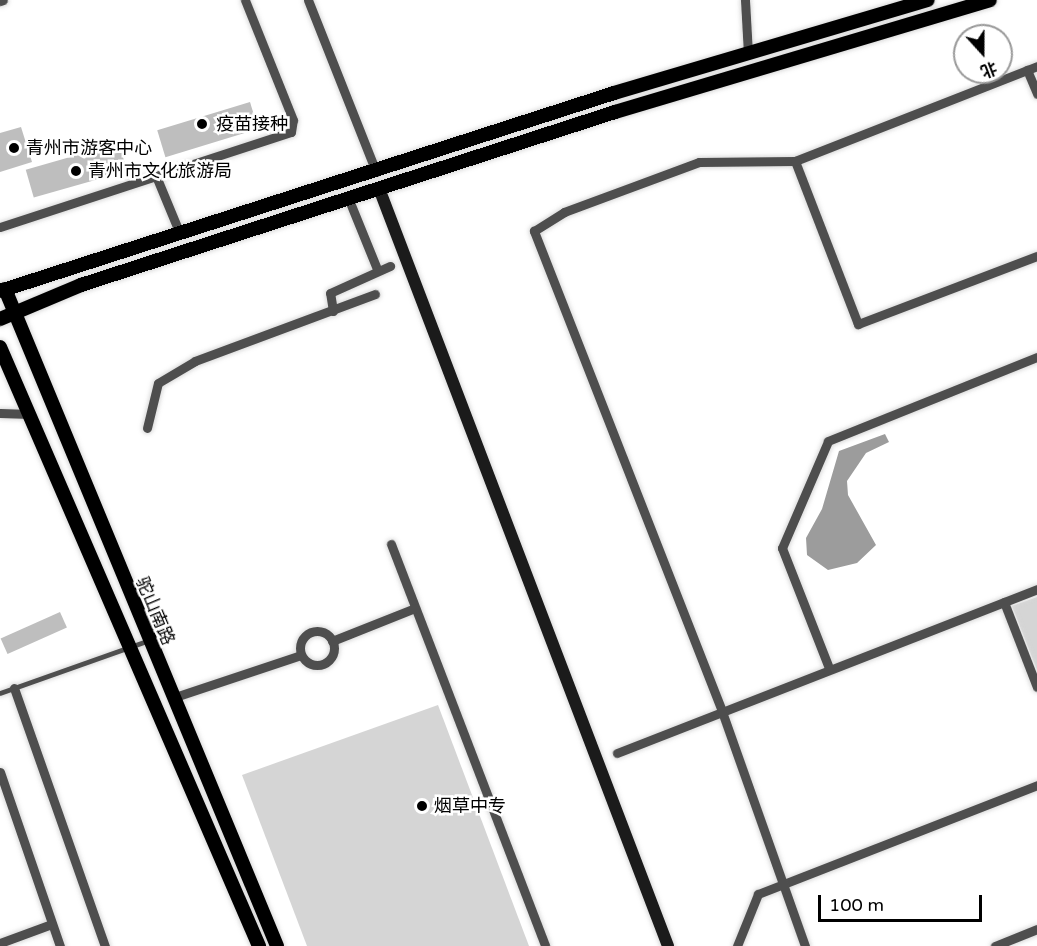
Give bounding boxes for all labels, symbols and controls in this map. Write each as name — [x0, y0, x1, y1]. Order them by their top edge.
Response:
north arrow — [953, 24, 1013, 84]
text: 北 — [978, 57, 1000, 81]
place label: 疫苗接种 — [216, 113, 288, 135]
marker: 疫苗接种 — [193, 115, 211, 133]
place label: 青州市游客中心 — [26, 137, 152, 159]
marker: 青州市游客中心 — [7, 141, 21, 155]
place label: 青州市文化旅游局 — [88, 160, 232, 182]
marker: 青州市文化旅游局 — [69, 164, 83, 178]
street label: 驼山南路 — [131, 574, 179, 648]
place label: 烟草中专 — [434, 795, 506, 817]
marker: 烟草中专 — [415, 799, 429, 813]
scale bar — [821, 883, 984, 921]
text: 100 m — [829, 894, 884, 916]

